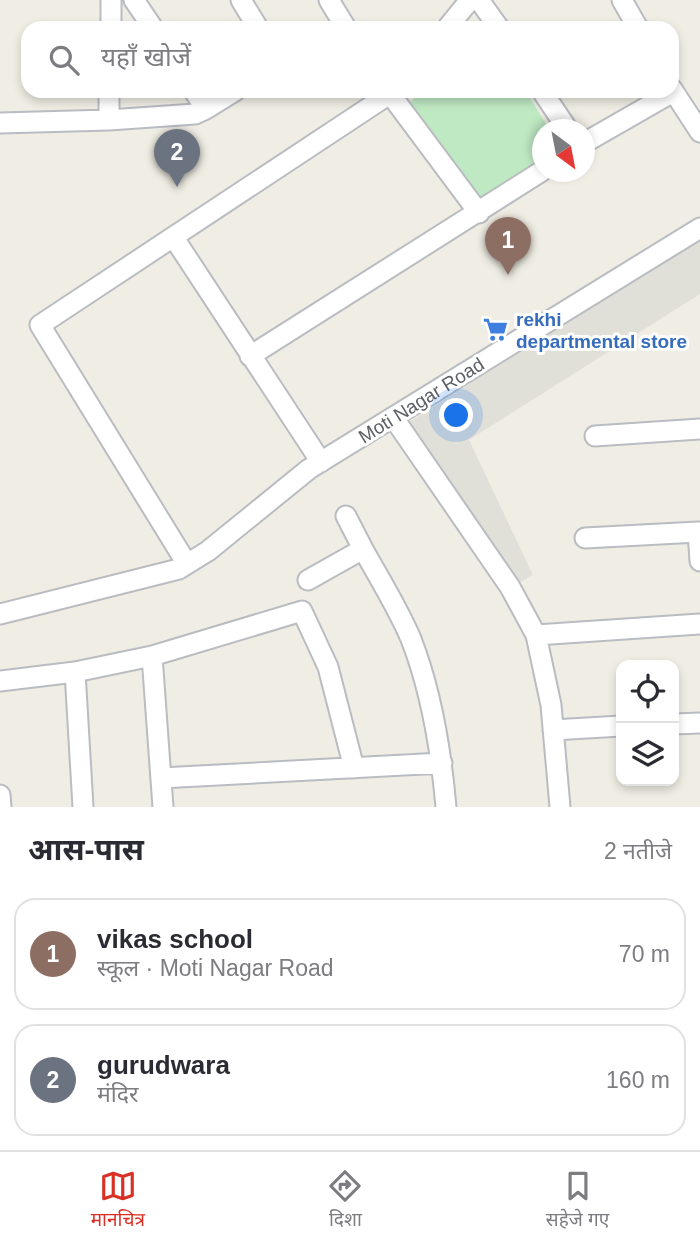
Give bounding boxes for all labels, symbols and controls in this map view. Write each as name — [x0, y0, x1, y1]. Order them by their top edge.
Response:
search box — [21, 21, 679, 98]
icon: search — [45, 41, 83, 79]
text: यहाँ खोजें — [101, 42, 191, 72]
north arrow — [532, 119, 595, 182]
pin: 2 — [154, 129, 200, 187]
pin: 1 — [485, 217, 531, 275]
place label: rekhi departmental store — [516, 309, 687, 352]
supermarket icon: rekhi departmental store — [482, 316, 510, 344]
street label: Moti Nagar Road — [355, 353, 488, 447]
your location — [439, 398, 473, 432]
map controls — [616, 660, 679, 786]
button: locate — [616, 660, 679, 723]
button: layers — [616, 723, 679, 786]
text: आस-पास — [28, 833, 144, 866]
text: 2 नतीजे — [604, 838, 672, 864]
text: vikas school — [97, 924, 253, 954]
text: 1 — [47, 941, 59, 967]
text: 70 m — [619, 941, 670, 967]
text: स्कूल · Moti Nagar Road — [97, 955, 334, 981]
text: gurudwara — [97, 1050, 230, 1080]
text: 2 — [47, 1067, 59, 1093]
text: 160 m — [606, 1067, 670, 1093]
text: मंदिर — [97, 1081, 138, 1107]
tab: मानचित्र — [91, 1167, 145, 1234]
tab: दिशा — [326, 1167, 364, 1234]
tab: सहेजे गए — [546, 1167, 609, 1234]

